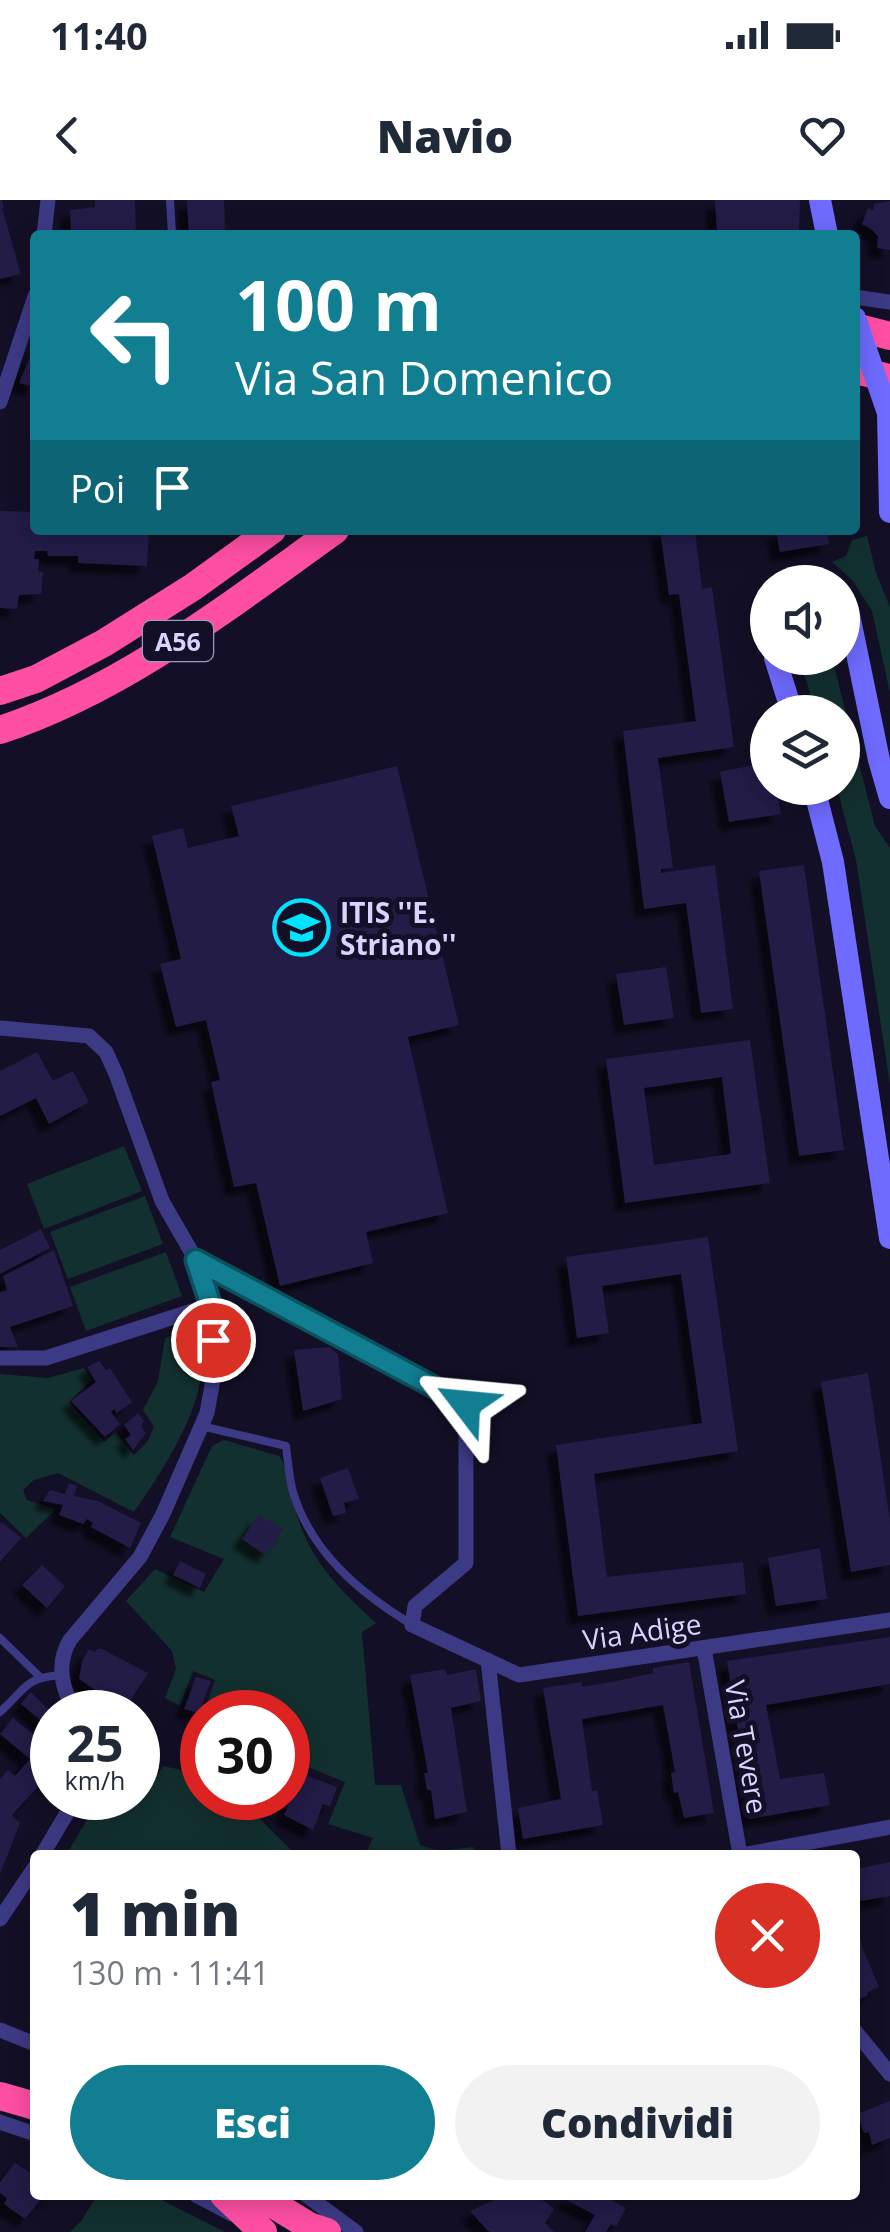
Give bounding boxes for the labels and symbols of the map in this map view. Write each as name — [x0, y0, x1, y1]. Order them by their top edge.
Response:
road number: A56 — [143, 621, 213, 661]
place label: ITIS ''E. Striano'' — [340, 893, 456, 963]
school or university icon: ITIS ''E. Striano'' — [271, 898, 331, 958]
pin — [171, 1298, 256, 1383]
position arrow — [414, 1352, 518, 1456]
street label: Via Adige — [580, 1604, 704, 1658]
street label: Via Tevere — [717, 1677, 777, 1817]
speed limit sign: 30 — [180, 1690, 310, 1820]

